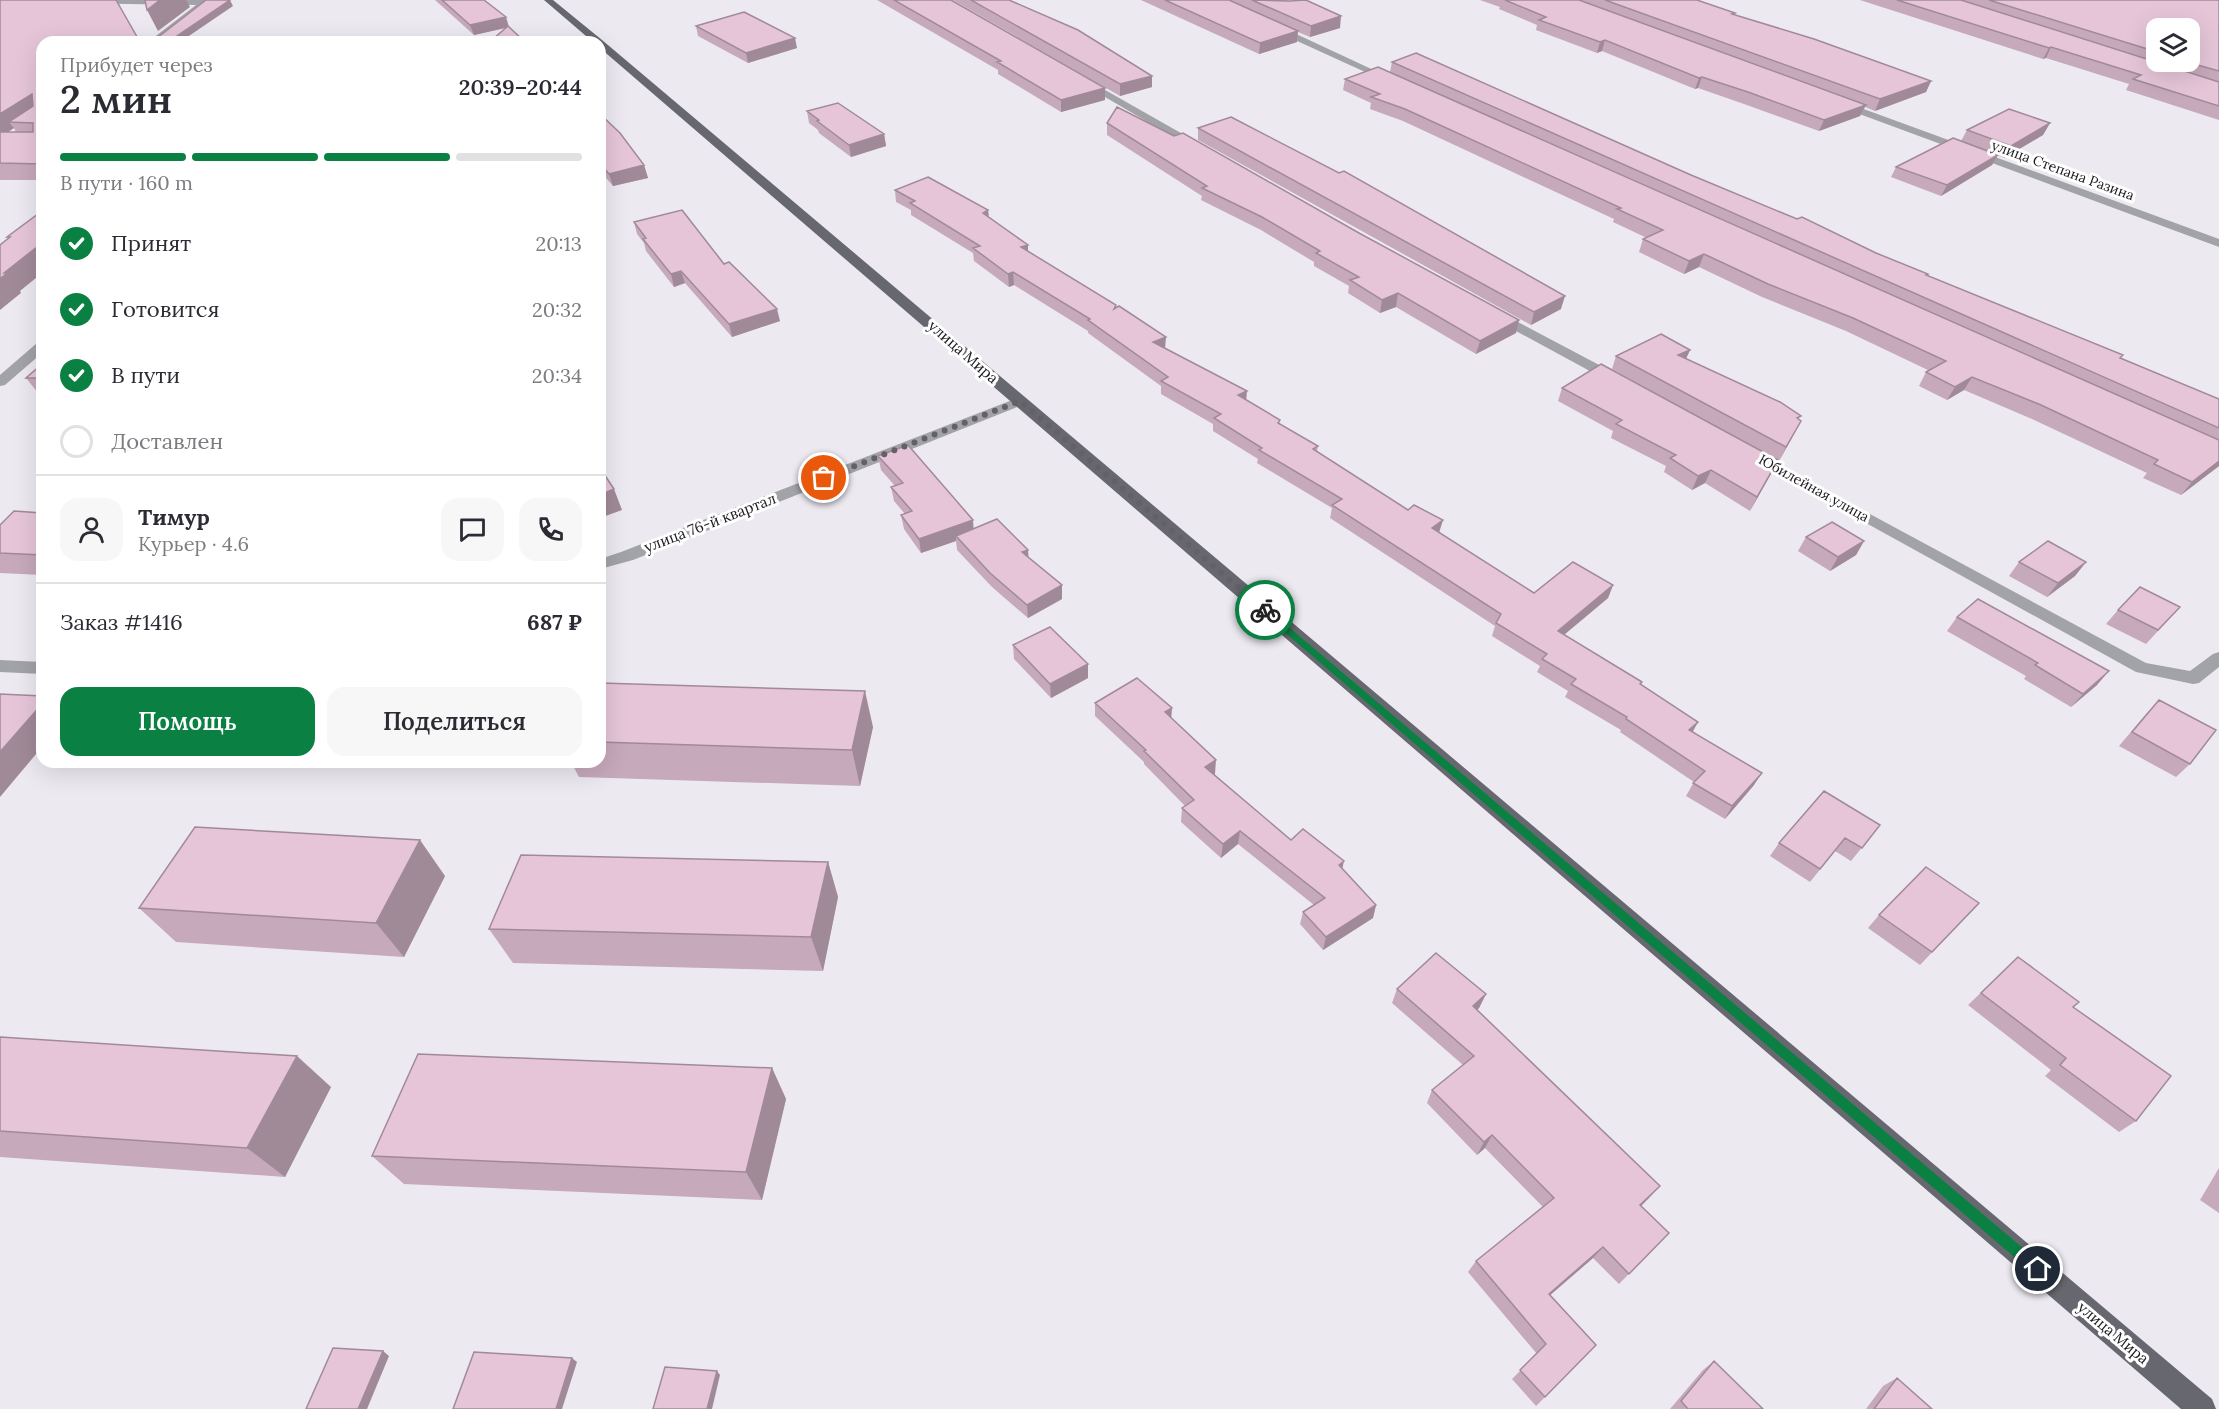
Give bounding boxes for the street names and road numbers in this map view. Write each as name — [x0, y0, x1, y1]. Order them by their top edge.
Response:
street label: улица Степана Разина — [1989, 136, 2137, 204]
street label: улица Мира — [924, 316, 1003, 387]
street label: Юбилейная улица — [1756, 450, 1872, 526]
street label: улица 76-й квартал — [641, 489, 779, 556]
street label: улица Мира — [2074, 1297, 2153, 1368]

